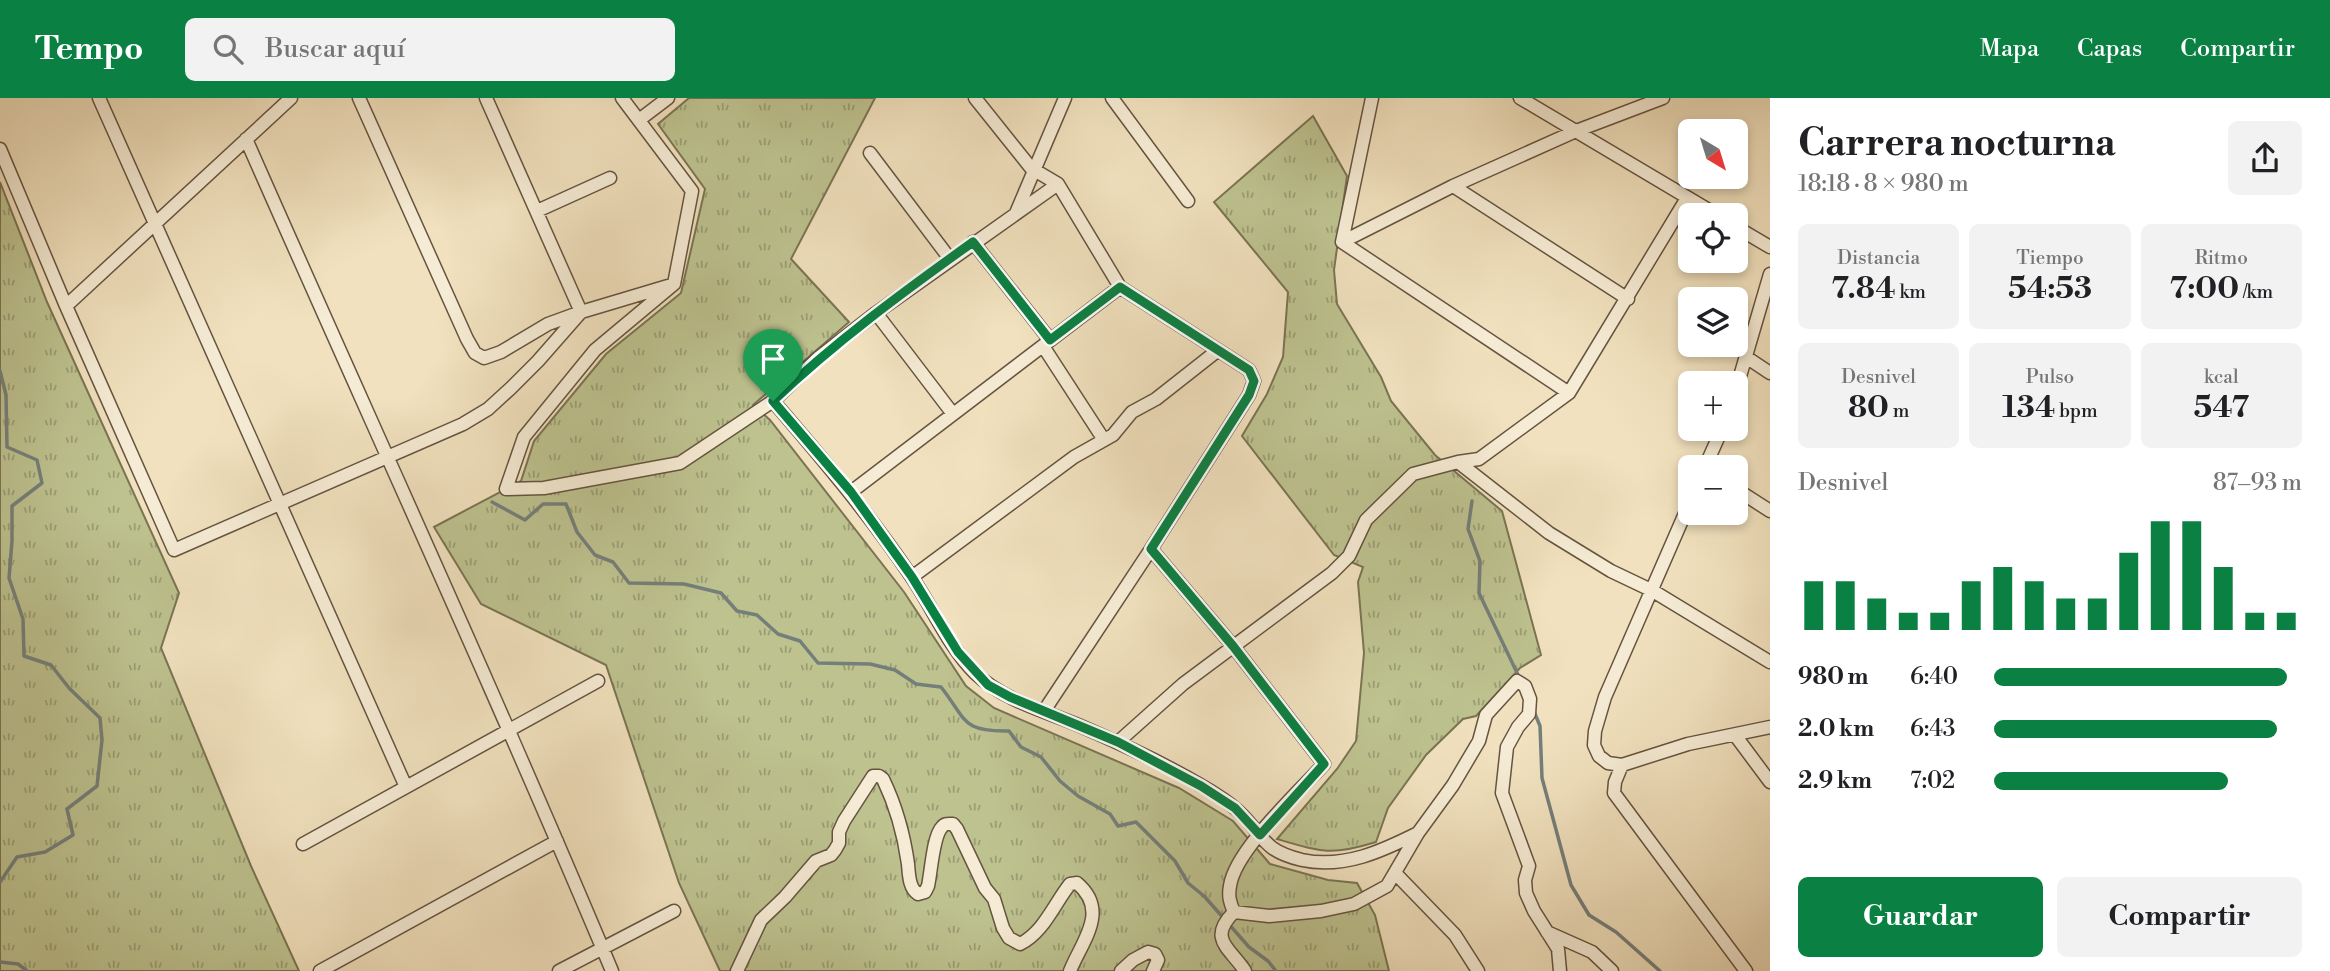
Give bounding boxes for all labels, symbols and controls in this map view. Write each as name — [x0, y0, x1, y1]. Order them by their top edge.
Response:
search box — [185, 18, 675, 81]
text: Tempo — [35, 29, 143, 70]
icon: search — [209, 30, 247, 68]
text: Buscar aquí — [265, 33, 405, 65]
text: Mapa — [1980, 34, 2039, 64]
text: Capas — [2077, 34, 2142, 64]
text: Compartir — [2180, 34, 2295, 64]
north arrow — [1678, 119, 1748, 189]
map controls — [1678, 119, 1748, 525]
text: Carrera nocturna — [1798, 120, 2116, 167]
button: share — [2228, 121, 2302, 195]
text: 18:18 · 8 × 980 m — [1798, 170, 1969, 198]
button: locate — [1678, 203, 1748, 273]
text: Distancia — [1837, 246, 1920, 270]
text: Tiempo — [2016, 246, 2084, 270]
text: Ritmo — [2195, 246, 2248, 270]
text: 7.84 — [1831, 270, 1896, 308]
text: 54:53 — [2008, 270, 2092, 308]
text: 7:00 — [2170, 270, 2239, 308]
text: km — [1896, 280, 1926, 304]
text: /km — [2239, 280, 2273, 304]
button: layers — [1678, 287, 1748, 357]
pin — [743, 329, 803, 401]
icon: arrive — [754, 340, 792, 378]
text: Desnivel — [1841, 365, 1916, 389]
text: Pulso — [2026, 365, 2074, 389]
text: kcal — [2204, 365, 2239, 389]
button: + — [1678, 371, 1748, 441]
text: 80 — [1848, 389, 1889, 427]
text: 134 — [2002, 389, 2055, 427]
text: 547 — [2194, 389, 2249, 427]
text: m — [1889, 399, 1909, 423]
text: bpm — [2055, 399, 2098, 423]
button: − — [1678, 455, 1748, 525]
text: Desnivel — [1798, 469, 1888, 497]
text: 87–93 m — [2213, 469, 2302, 497]
text: 980 m — [1798, 663, 1868, 691]
text: 6:40 — [1910, 663, 1958, 691]
text: 2.0 km — [1798, 715, 1874, 743]
text: 6:43 — [1910, 715, 1956, 743]
text: 2.9 km — [1798, 767, 1872, 795]
text: 7:02 — [1910, 767, 1955, 795]
button: Guardar — [1798, 877, 2043, 957]
button: Compartir — [2057, 877, 2302, 957]

